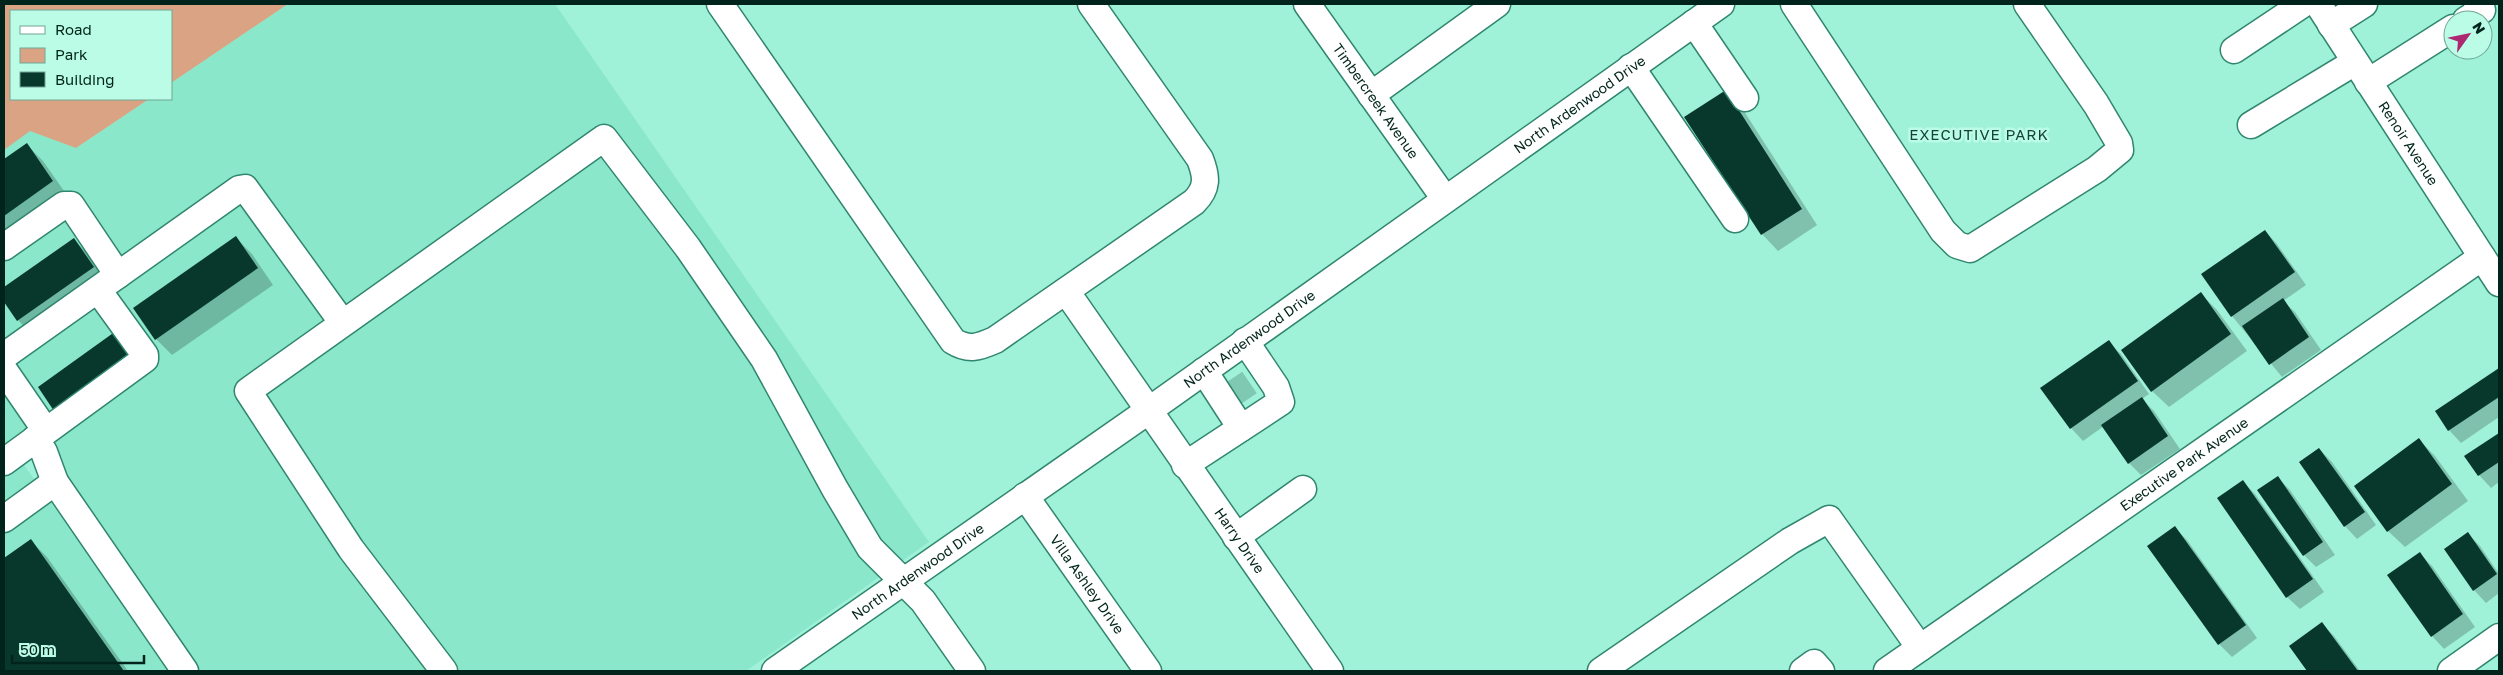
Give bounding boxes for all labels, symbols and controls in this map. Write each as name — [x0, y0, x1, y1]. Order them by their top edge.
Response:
legend — [10, 10, 172, 100]
north arrow — [2443, 10, 2493, 60]
text: N — [2469, 19, 2489, 37]
text: Road — [55, 20, 92, 38]
street label: Timbercreek Avenue — [1330, 40, 1423, 162]
text: Park — [55, 45, 88, 63]
street label: North Ardenwood Drive — [1510, 52, 1648, 157]
text: Building — [55, 70, 115, 88]
street label: Renoir Avenue — [2375, 98, 2442, 188]
district label: EXECUTIVE PARK — [1909, 125, 2049, 143]
street label: North Ardenwood Drive — [1180, 286, 1318, 391]
street label: Executive Park Avenue — [2117, 413, 2251, 514]
street label: Harry Drive — [1211, 504, 1269, 576]
street label: North Ardenwood Drive — [848, 519, 987, 623]
street label: Villa Ashley Drive — [1047, 531, 1128, 637]
scale bar — [12, 632, 145, 664]
text: 50 m — [20, 640, 55, 658]

